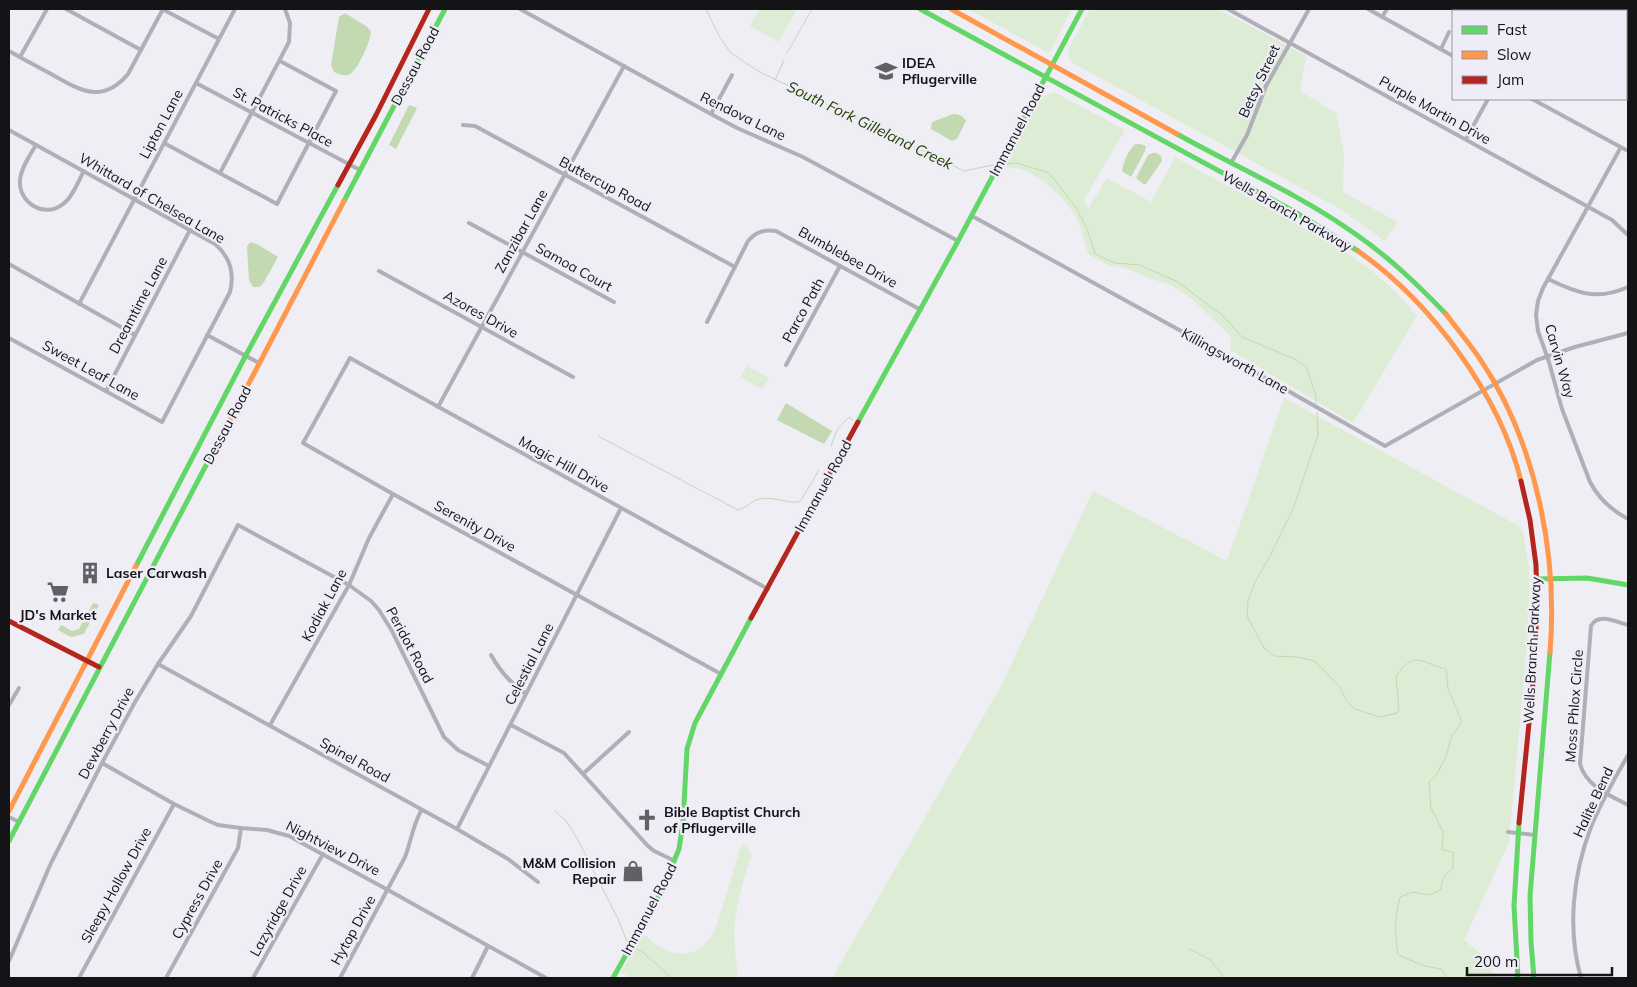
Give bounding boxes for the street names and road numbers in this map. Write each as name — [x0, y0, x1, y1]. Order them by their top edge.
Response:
street label: Dessau Road — [387, 24, 443, 108]
street label: Betsy Street — [1234, 41, 1284, 120]
street label: Purple Martin Drive — [1376, 72, 1494, 148]
street label: Immanuel Road — [985, 81, 1049, 179]
street label: St. Patricks Place — [230, 83, 336, 151]
street label: Lipton Lane — [135, 86, 187, 162]
street label: Rendova Lane — [697, 88, 789, 144]
street label: Whittard of Chelsea Lane — [76, 149, 228, 247]
street label: Buttercup Road — [556, 152, 654, 216]
street label: Wells Branch Parkway — [1219, 167, 1355, 256]
street label: Zanzibar Lane — [491, 186, 551, 276]
street label: Bumblebee Drive — [795, 222, 901, 292]
street label: Samoa Court — [532, 239, 616, 296]
street label: Dreamtime Lane — [105, 253, 171, 357]
street label: Parco Path — [778, 275, 828, 345]
street label: Azores Drive — [441, 286, 521, 342]
street label: Carvin Way — [1541, 322, 1579, 401]
street label: Killingsworth Lane — [1178, 324, 1292, 398]
street label: Sweet Leaf Lane — [39, 336, 143, 404]
street label: Dessau Road — [199, 383, 255, 467]
street label: Magic Hill Drive — [515, 432, 613, 496]
street label: Immanuel Road — [790, 437, 856, 535]
street label: Serenity Drive — [431, 496, 519, 556]
street label: Kodiak Lane — [297, 566, 351, 644]
street label: Wells Branch Parkway — [1519, 576, 1545, 724]
street label: Peridot Road — [382, 604, 438, 686]
street label: Celestial Lane — [501, 620, 557, 708]
street label: Moss Phlox Circle — [1561, 649, 1587, 763]
street label: Dewberry Drive — [74, 684, 138, 782]
street label: Spinel Road — [317, 733, 393, 787]
street label: Halite Bend — [1569, 764, 1617, 840]
street label: Nightview Drive — [283, 817, 383, 879]
street label: Sleepy Hollow Drive — [77, 824, 155, 946]
street label: Cypress Drive — [168, 856, 226, 942]
street label: Immanuel Road — [617, 860, 681, 958]
street label: Lazyridge Drive — [246, 862, 310, 960]
street label: Hytop Drive — [326, 892, 380, 968]

